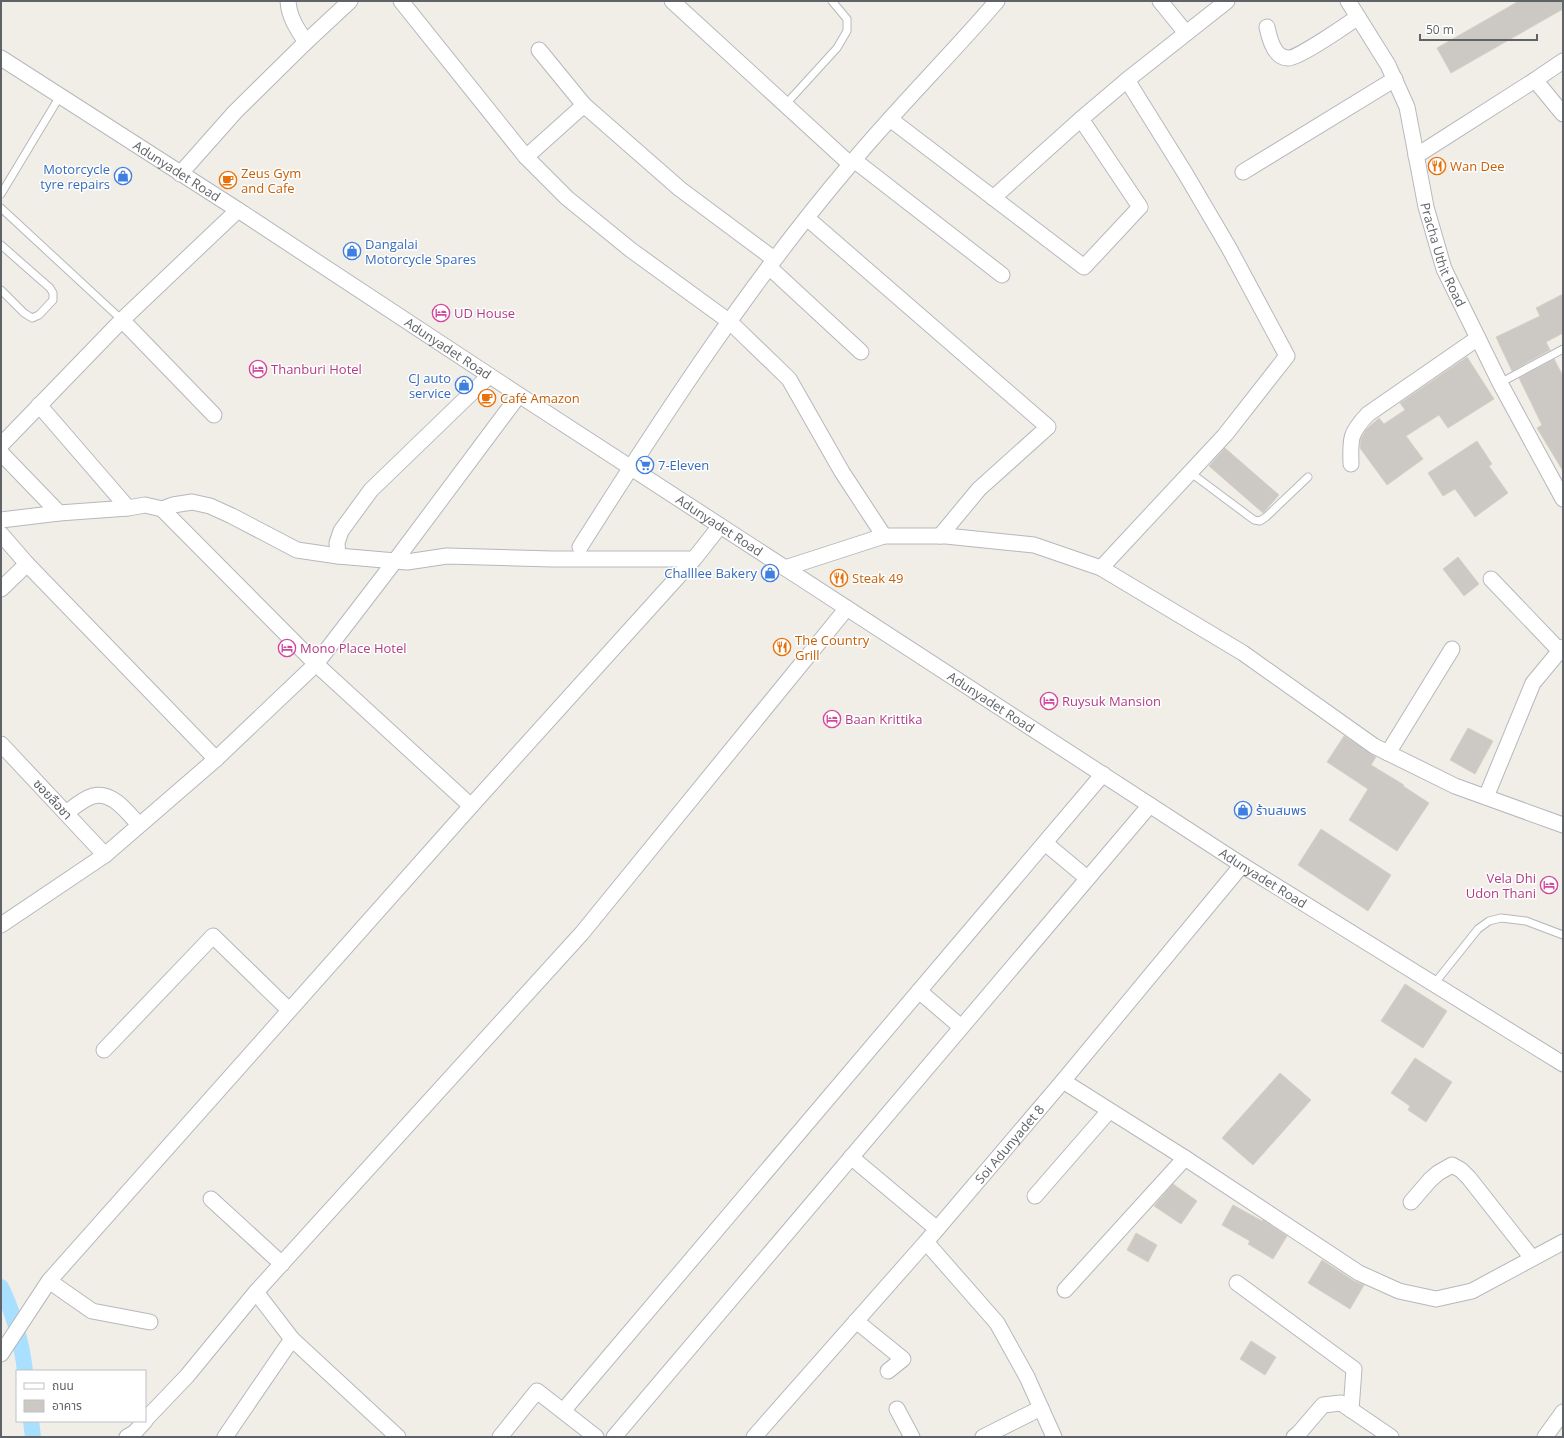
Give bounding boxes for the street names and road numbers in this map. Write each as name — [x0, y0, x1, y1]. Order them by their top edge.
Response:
street label: Adunyadet Road — [130, 136, 224, 205]
street label: Pracha Uthit Road — [1416, 201, 1470, 310]
street label: Adunyadet Road — [401, 313, 495, 383]
street label: Adunyadet Road — [672, 490, 766, 560]
street label: Adunyadet Road — [944, 667, 1038, 737]
street label: ซอยลือชา — [29, 775, 77, 823]
street label: Adunyadet Road — [1216, 844, 1310, 912]
street label: Soi Adunyadet 8 — [971, 1101, 1048, 1187]

